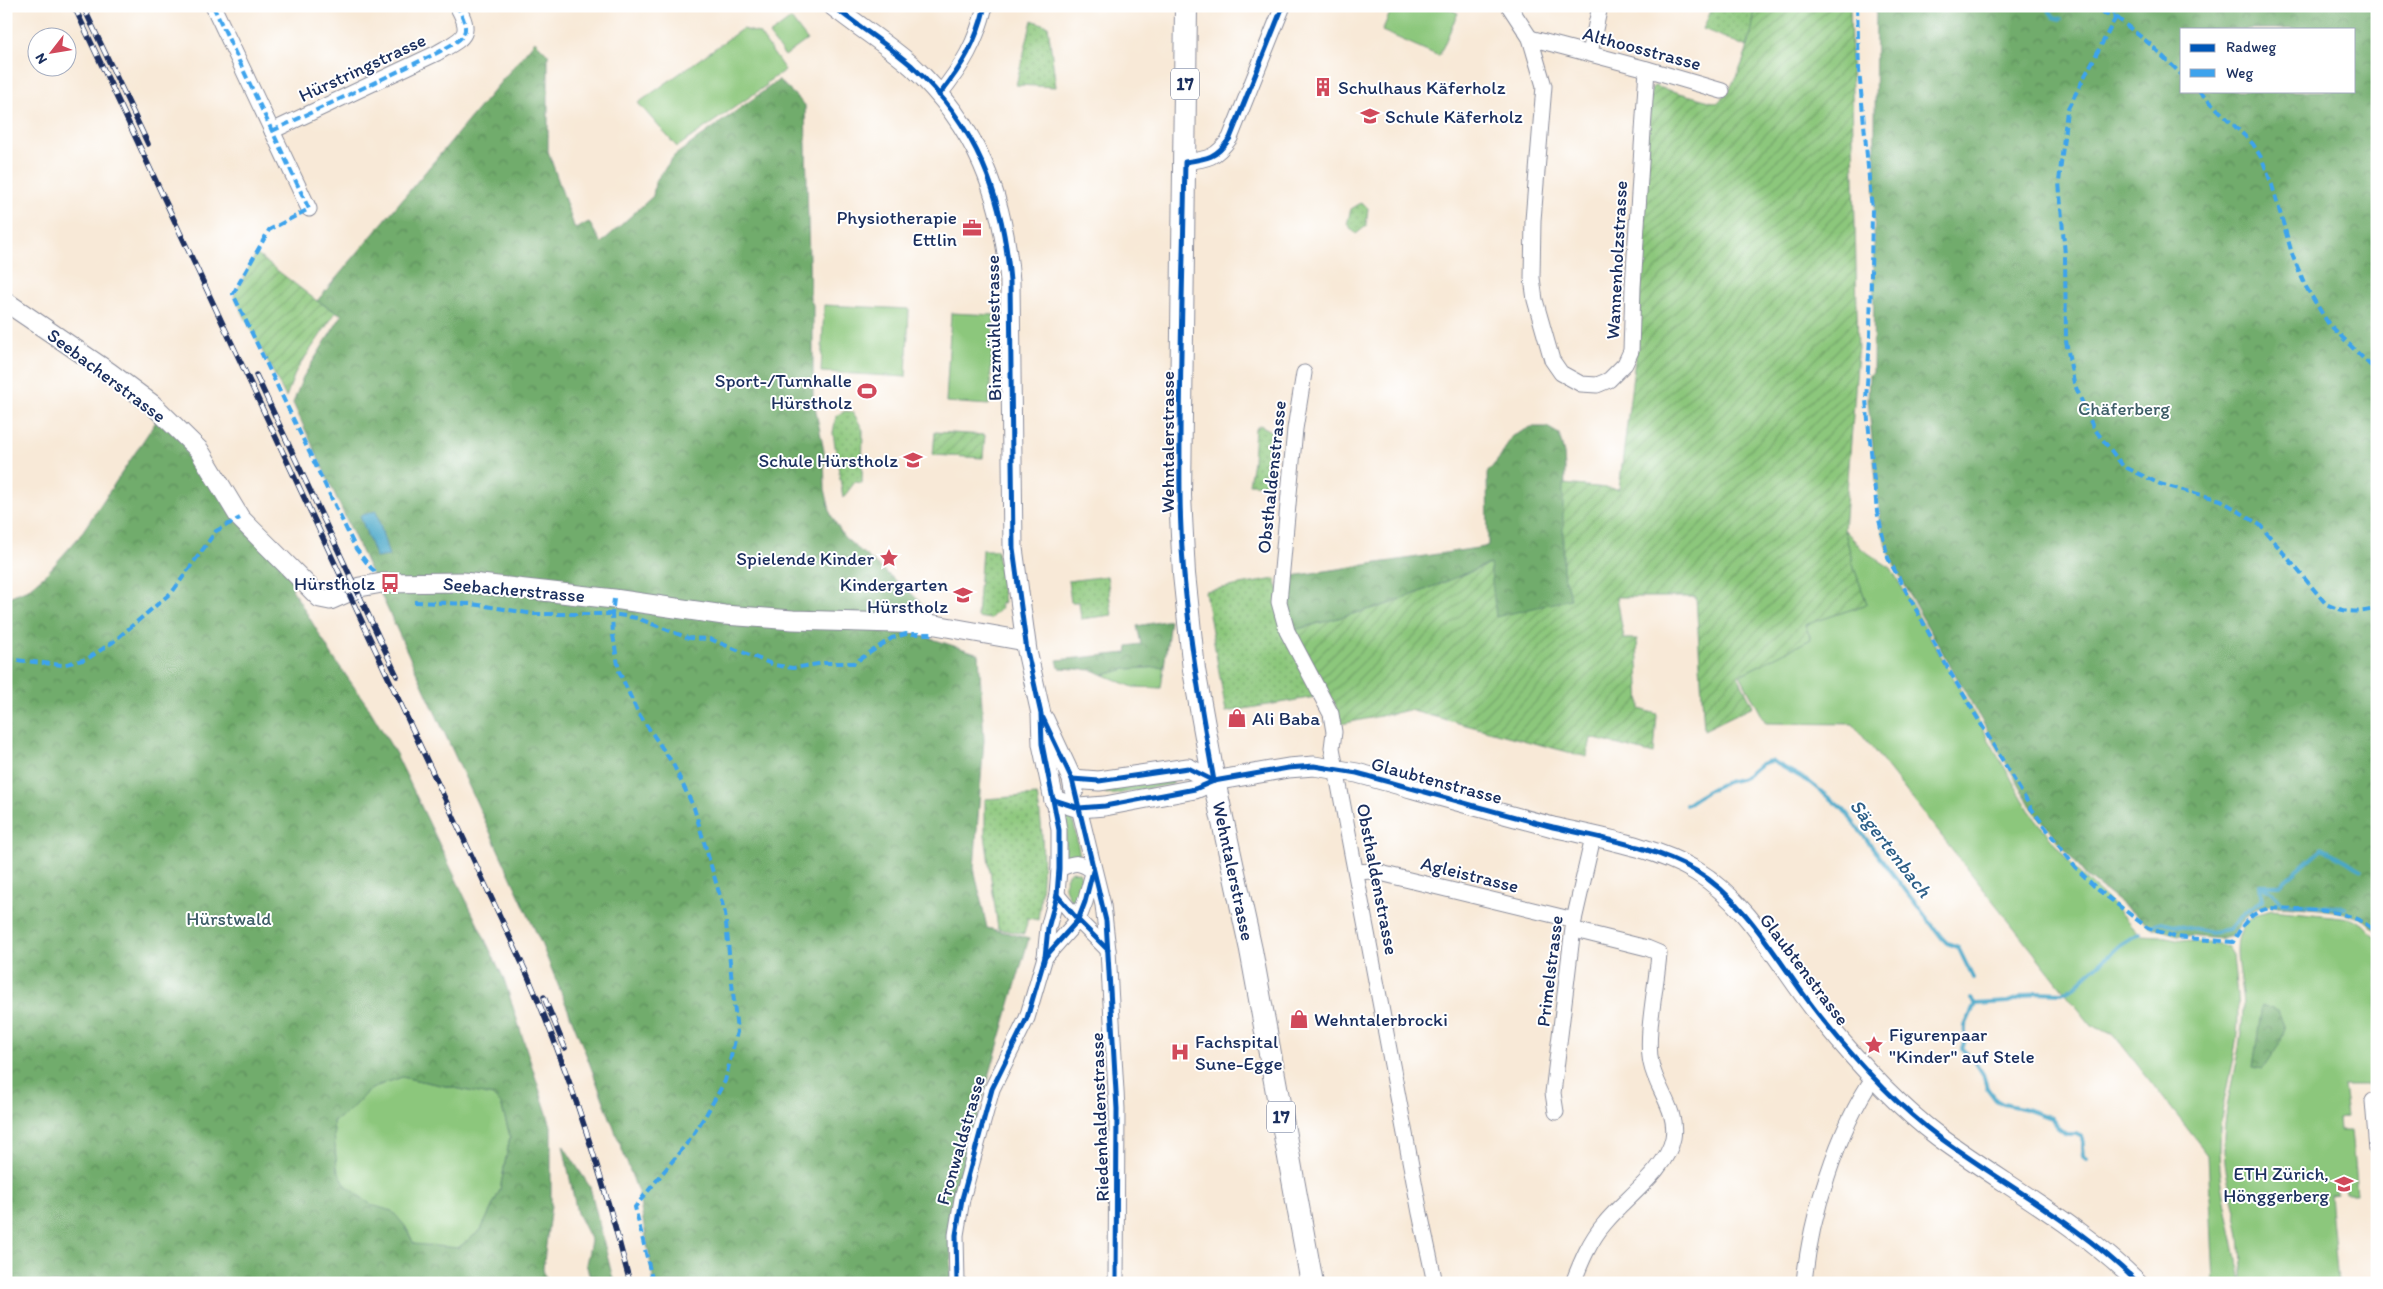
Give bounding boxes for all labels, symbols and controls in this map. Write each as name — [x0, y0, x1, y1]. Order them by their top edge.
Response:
street label: Althoosstrasse — [1580, 22, 1704, 75]
north arrow — [28, 28, 78, 78]
street label: Hürstringstrasse — [295, 28, 429, 107]
legend — [2180, 28, 2356, 92]
text: Radweg — [2226, 38, 2276, 56]
text: N — [32, 50, 51, 67]
text: Weg — [2226, 64, 2253, 82]
road number: 17 — [1171, 68, 1199, 100]
building icon: Schulhaus Käferholz — [1312, 76, 1334, 98]
place label: Schulhaus Käferholz — [1338, 76, 1506, 99]
school or university icon: Schule Käferholz — [1359, 105, 1381, 127]
place label: Schule Käferholz — [1385, 105, 1523, 128]
street label: Wannenholzstrasse — [1601, 180, 1632, 340]
place label: Physiotherapie Ettlin — [836, 206, 957, 251]
office icon: Physiotherapie Ettlin — [961, 217, 983, 239]
street label: Binzmühlestrasse — [981, 255, 1006, 401]
street label: Seebacherstrasse — [43, 323, 171, 427]
place label: Sport-/Turnhalle Hürstholz — [715, 369, 852, 414]
street label: Wehntalerstrasse — [1156, 371, 1179, 513]
sports icon: Sport-/Turnhalle Hürstholz — [856, 380, 878, 402]
park label: Chäferberg — [2078, 397, 2170, 420]
street label: Obsthaldenstrasse — [1252, 399, 1291, 555]
place label: Schule Hürstholz — [759, 449, 898, 472]
school or university icon: Schule Hürstholz — [902, 449, 924, 471]
place label: Spielende Kinder — [736, 547, 874, 570]
place icon: Spielende Kinder — [878, 547, 900, 569]
place label: Hürstholz — [294, 572, 375, 595]
bus stop icon: Hürstholz — [379, 572, 401, 594]
street label: Seebacherstrasse — [442, 572, 586, 607]
place label: Kindergarten Hürstholz — [840, 573, 948, 618]
school or university icon: Kindergarten Hürstholz — [952, 584, 974, 606]
shop icon: Ali Baba — [1226, 707, 1248, 729]
place label: Ali Baba — [1252, 707, 1320, 730]
street label: Glaubtenstrasse — [1369, 752, 1505, 809]
water label: Sägertenbach — [1845, 794, 1937, 902]
street label: Wehntalerstrasse — [1208, 799, 1260, 943]
street label: Obsthaldenstrasse — [1352, 801, 1403, 957]
street label: Agleistrasse — [1419, 851, 1521, 898]
park label: Hürstwald — [186, 907, 272, 930]
street label: Glaubtenstrasse — [1755, 909, 1854, 1030]
street label: Primelstrasse — [1531, 914, 1568, 1028]
shop icon: Wehntalerbrocki — [1288, 1008, 1310, 1030]
place label: Wehntalerbrocki — [1314, 1008, 1448, 1031]
place label: Figurenpaar "Kinder" auf Stele — [1889, 1023, 2035, 1068]
place label: Fachspital Sune-Egge — [1195, 1030, 1283, 1075]
street label: Riedenhaldenstrasse — [1085, 1032, 1114, 1202]
place icon: Figurenpaar "Kinder" auf Stele — [1863, 1034, 1885, 1056]
hospital icon: Fachspital Sune-Egge — [1169, 1041, 1191, 1063]
street label: Fronwaldstrasse — [931, 1073, 990, 1208]
road number: 17 — [1267, 1102, 1295, 1132]
place label: ETH Zürich, Hönggerberg — [2223, 1162, 2329, 1207]
school or university icon: ETH Zürich, Hönggerberg — [2333, 1173, 2355, 1195]

